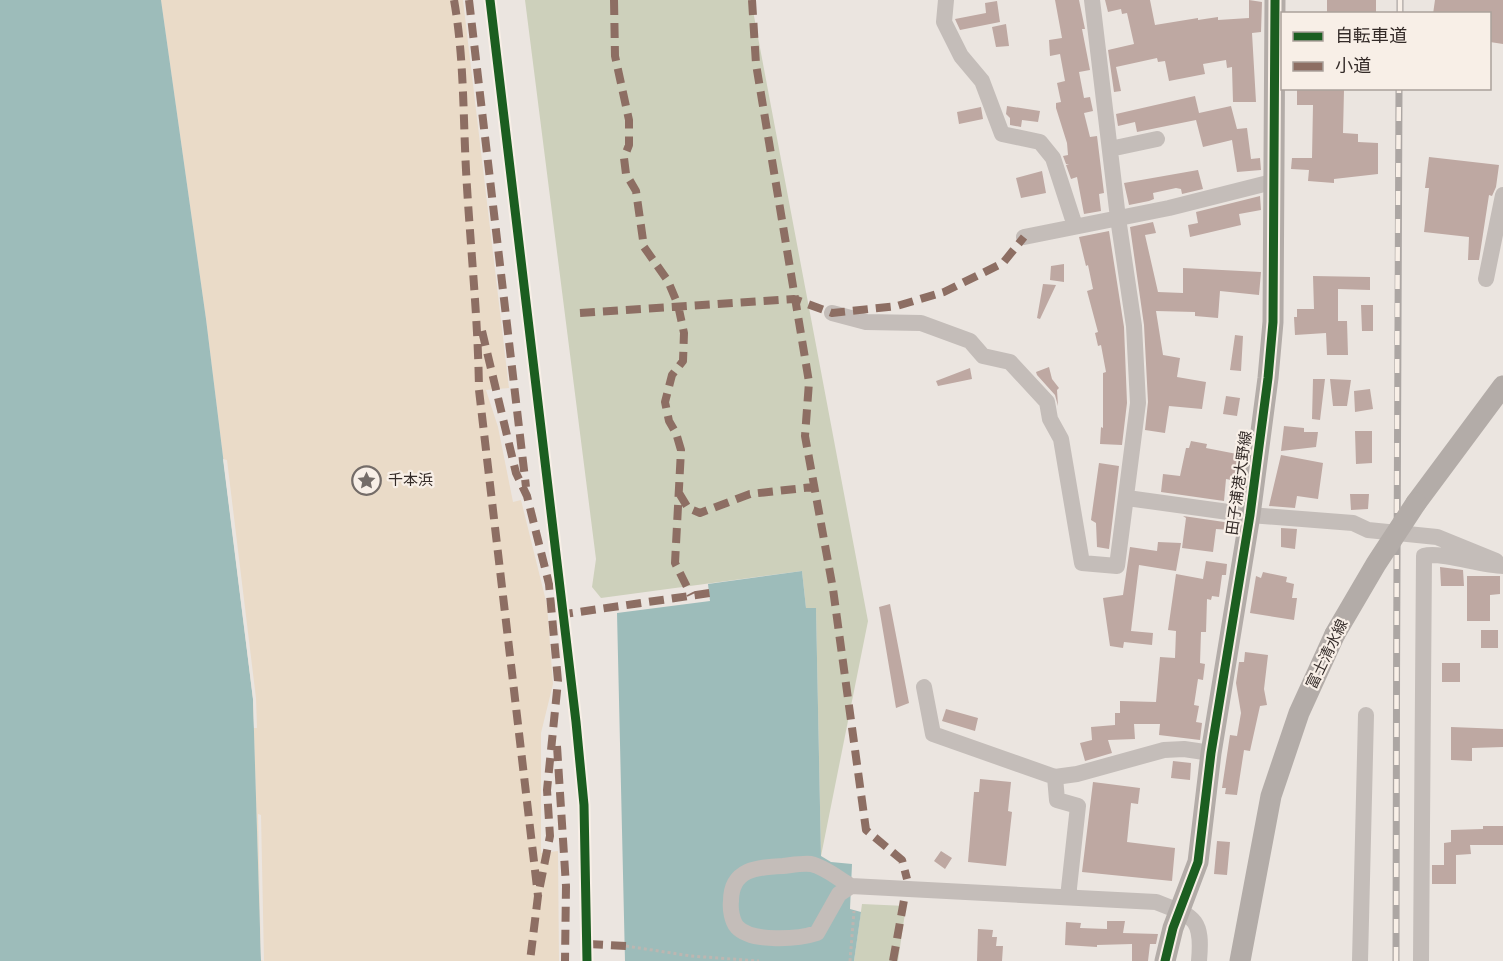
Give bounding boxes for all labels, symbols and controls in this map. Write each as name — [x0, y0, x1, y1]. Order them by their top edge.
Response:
legend — [1281, 12, 1491, 90]
text: 自転車道 — [1335, 23, 1407, 47]
text: 小道 — [1335, 53, 1371, 77]
street label: 田子浦港大野線 — [1221, 429, 1255, 536]
place icon: 千本浜 — [351, 464, 383, 496]
place label: 千本浜 — [388, 469, 433, 489]
street label: 富士清水線 — [1301, 615, 1352, 692]

